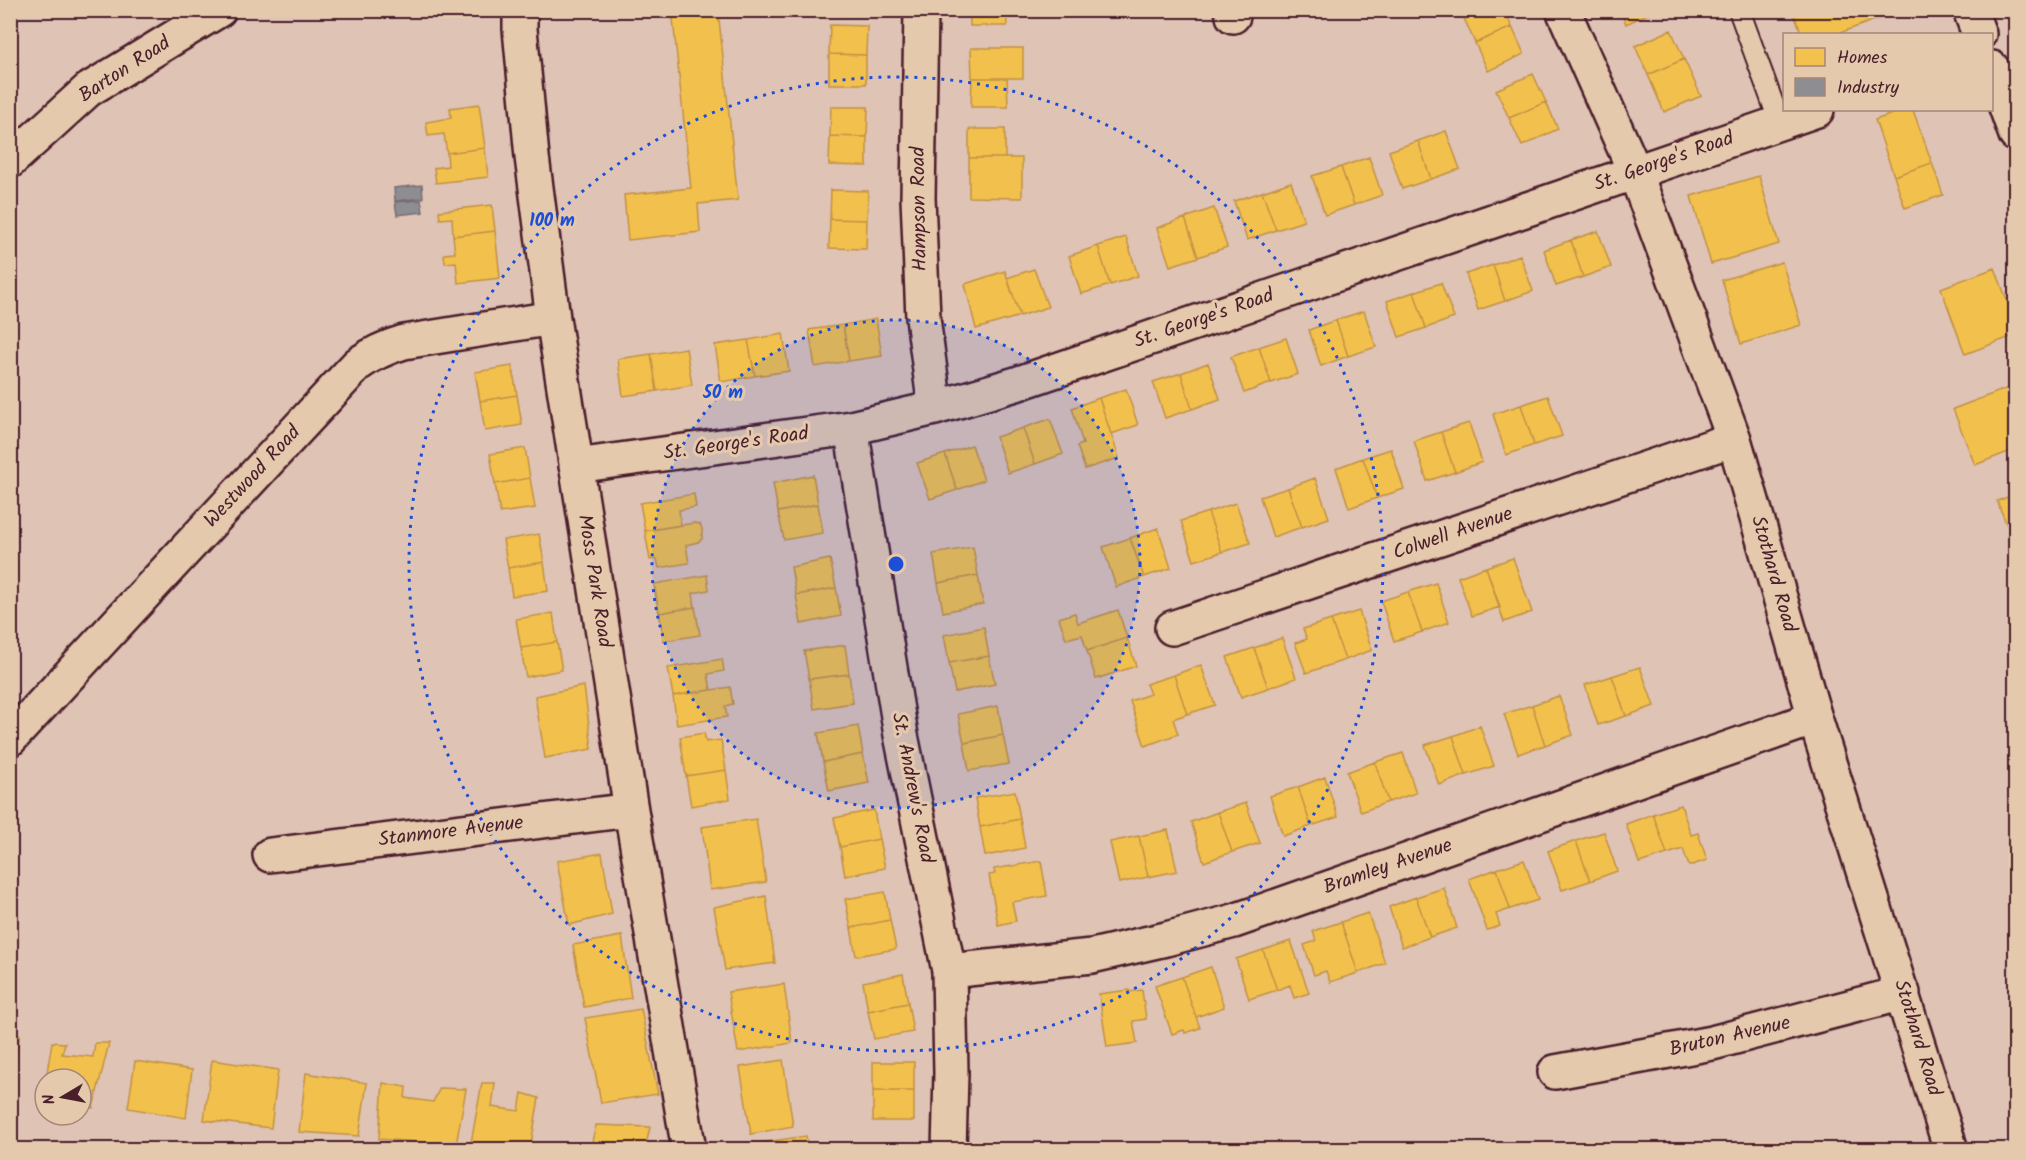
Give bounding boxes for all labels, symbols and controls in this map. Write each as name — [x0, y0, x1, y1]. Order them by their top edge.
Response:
street label: Barton Road — [73, 28, 178, 112]
legend — [1783, 33, 1993, 111]
text: Homes — [1837, 44, 1888, 73]
text: Industry — [1837, 74, 1899, 103]
street label: St. George's Road — [1590, 123, 1739, 201]
street label: Hampson Road — [903, 145, 937, 272]
text: 100 m — [529, 207, 575, 236]
street label: St. George's Road — [1130, 280, 1279, 358]
text: 50 m — [702, 379, 743, 408]
street label: Westwood Road — [197, 418, 310, 536]
street label: St. George's Road — [661, 418, 812, 470]
street label: Colwell Avenue — [1389, 499, 1517, 569]
street label: Moss Park Road — [568, 512, 620, 651]
street label: Stothard Road — [1741, 512, 1805, 637]
centre of rings — [886, 554, 906, 574]
street label: St. Andrew's Road — [882, 710, 942, 867]
street label: Stanmore Avenue — [377, 807, 525, 857]
street label: Bramley Avenue — [1319, 830, 1457, 904]
street label: Stothard Road — [1884, 976, 1950, 1101]
street label: Bruton Avenue — [1666, 1008, 1794, 1066]
north arrow — [33, 1067, 93, 1127]
text: N — [37, 1092, 63, 1106]

